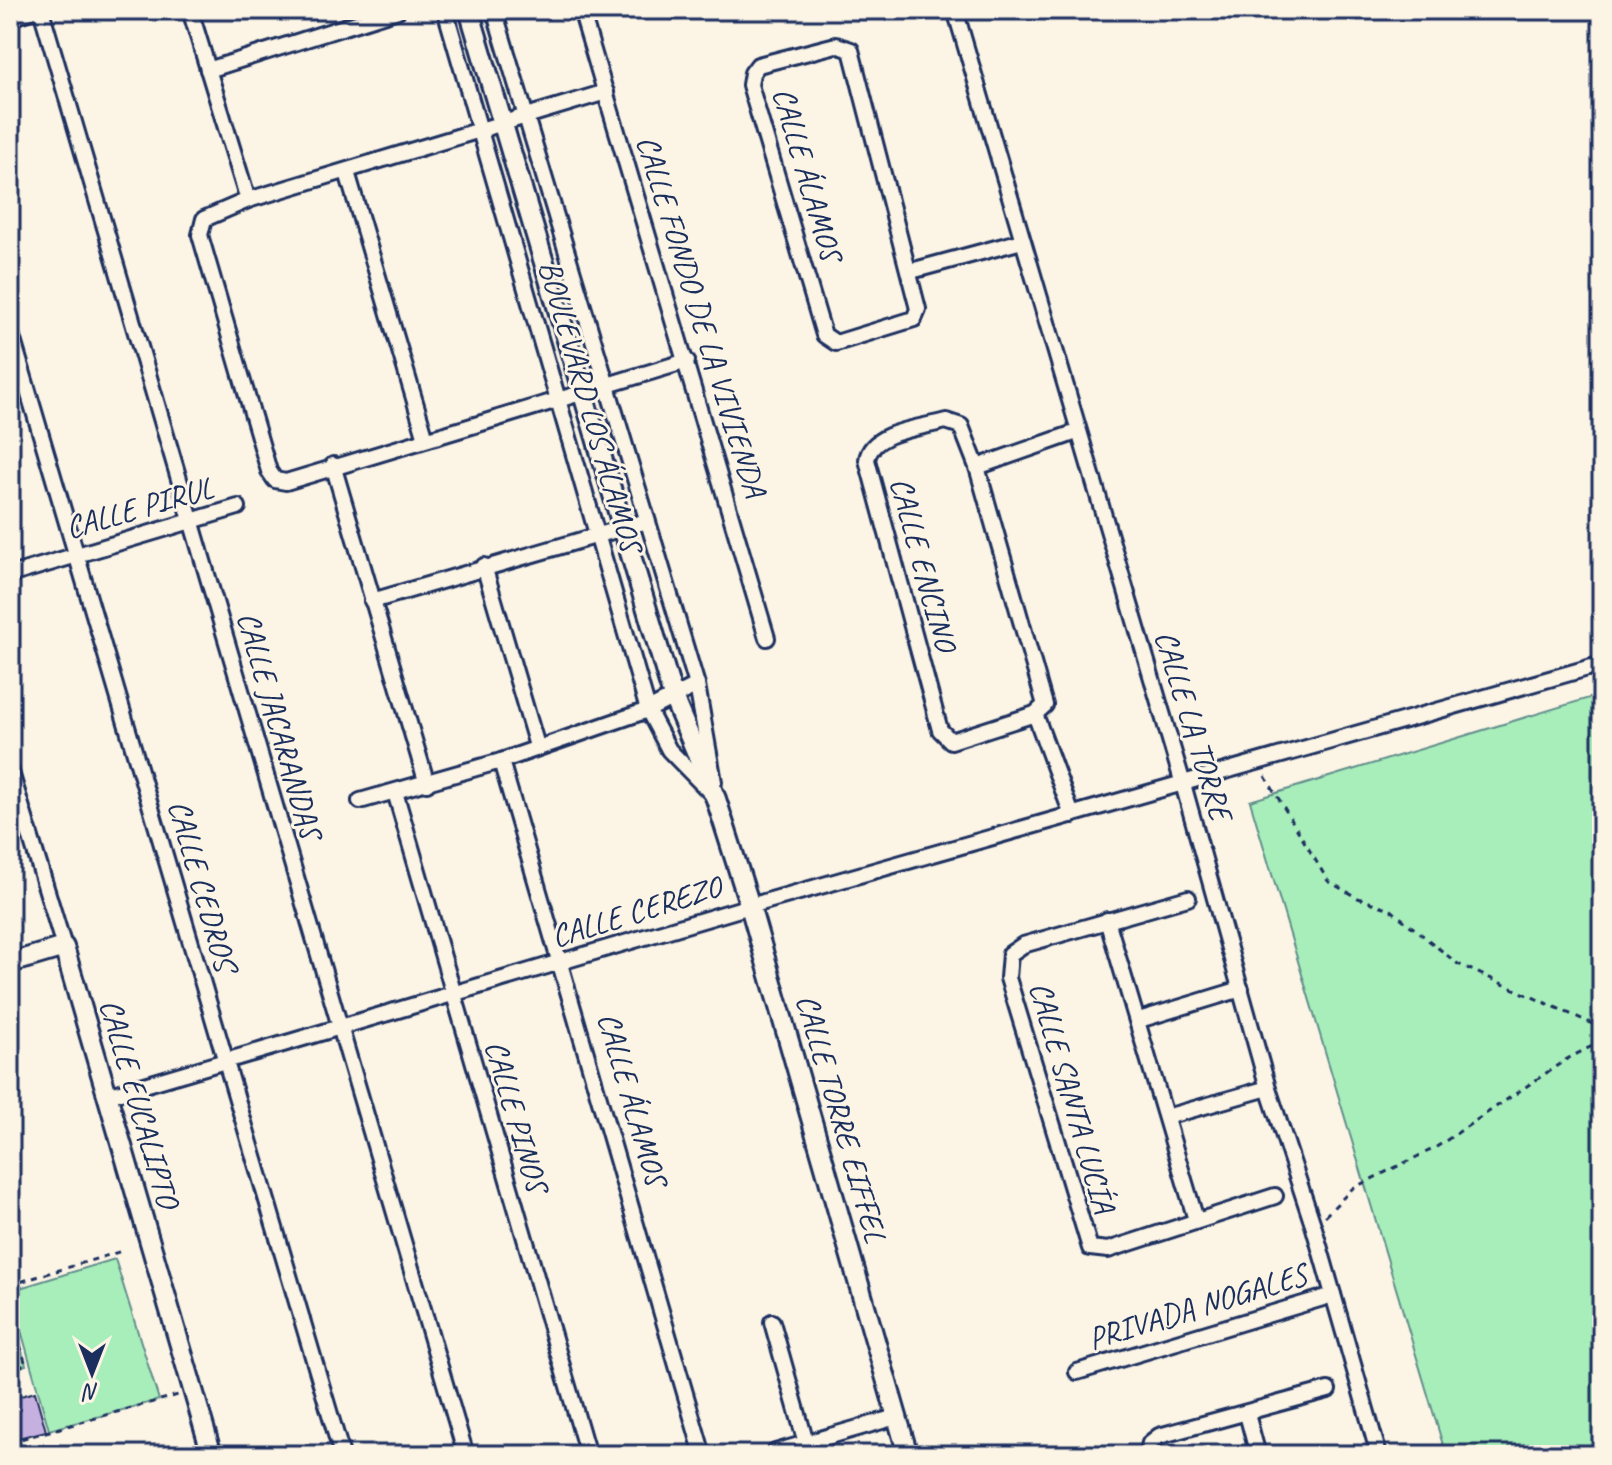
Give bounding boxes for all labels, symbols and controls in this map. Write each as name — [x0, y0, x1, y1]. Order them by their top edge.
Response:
street label: CALLE ÁLAMOS — [763, 83, 853, 270]
street label: CALLE FONDO DE LA VIVIENDA — [627, 131, 777, 504]
street label: BOULEVARD LOS ÁLAMOS — [529, 256, 653, 561]
street label: CALLE PIRUL — [61, 467, 218, 548]
street label: CALLE ENCINO — [881, 473, 967, 658]
street label: CALLE JACARANDAS — [228, 607, 333, 848]
street label: CALLE LA TORRE — [1145, 625, 1243, 829]
street label: CALLE CEDROS — [159, 795, 248, 981]
street label: CALLE CEREZO — [546, 865, 729, 957]
street label: CALLE SANTA LUCÍA — [1020, 977, 1126, 1219]
street label: CALLE TORRE EIFFEL — [787, 989, 897, 1247]
street label: CALLE EUCALIPTO — [90, 994, 190, 1215]
street label: CALLE ÁLAMOS — [588, 1008, 678, 1195]
street label: CALLE PINOS — [475, 1035, 559, 1201]
street label: PRIVADA NOGALES — [1083, 1252, 1316, 1359]
north arrow — [52, 1333, 132, 1413]
text: N — [82, 1378, 99, 1406]

